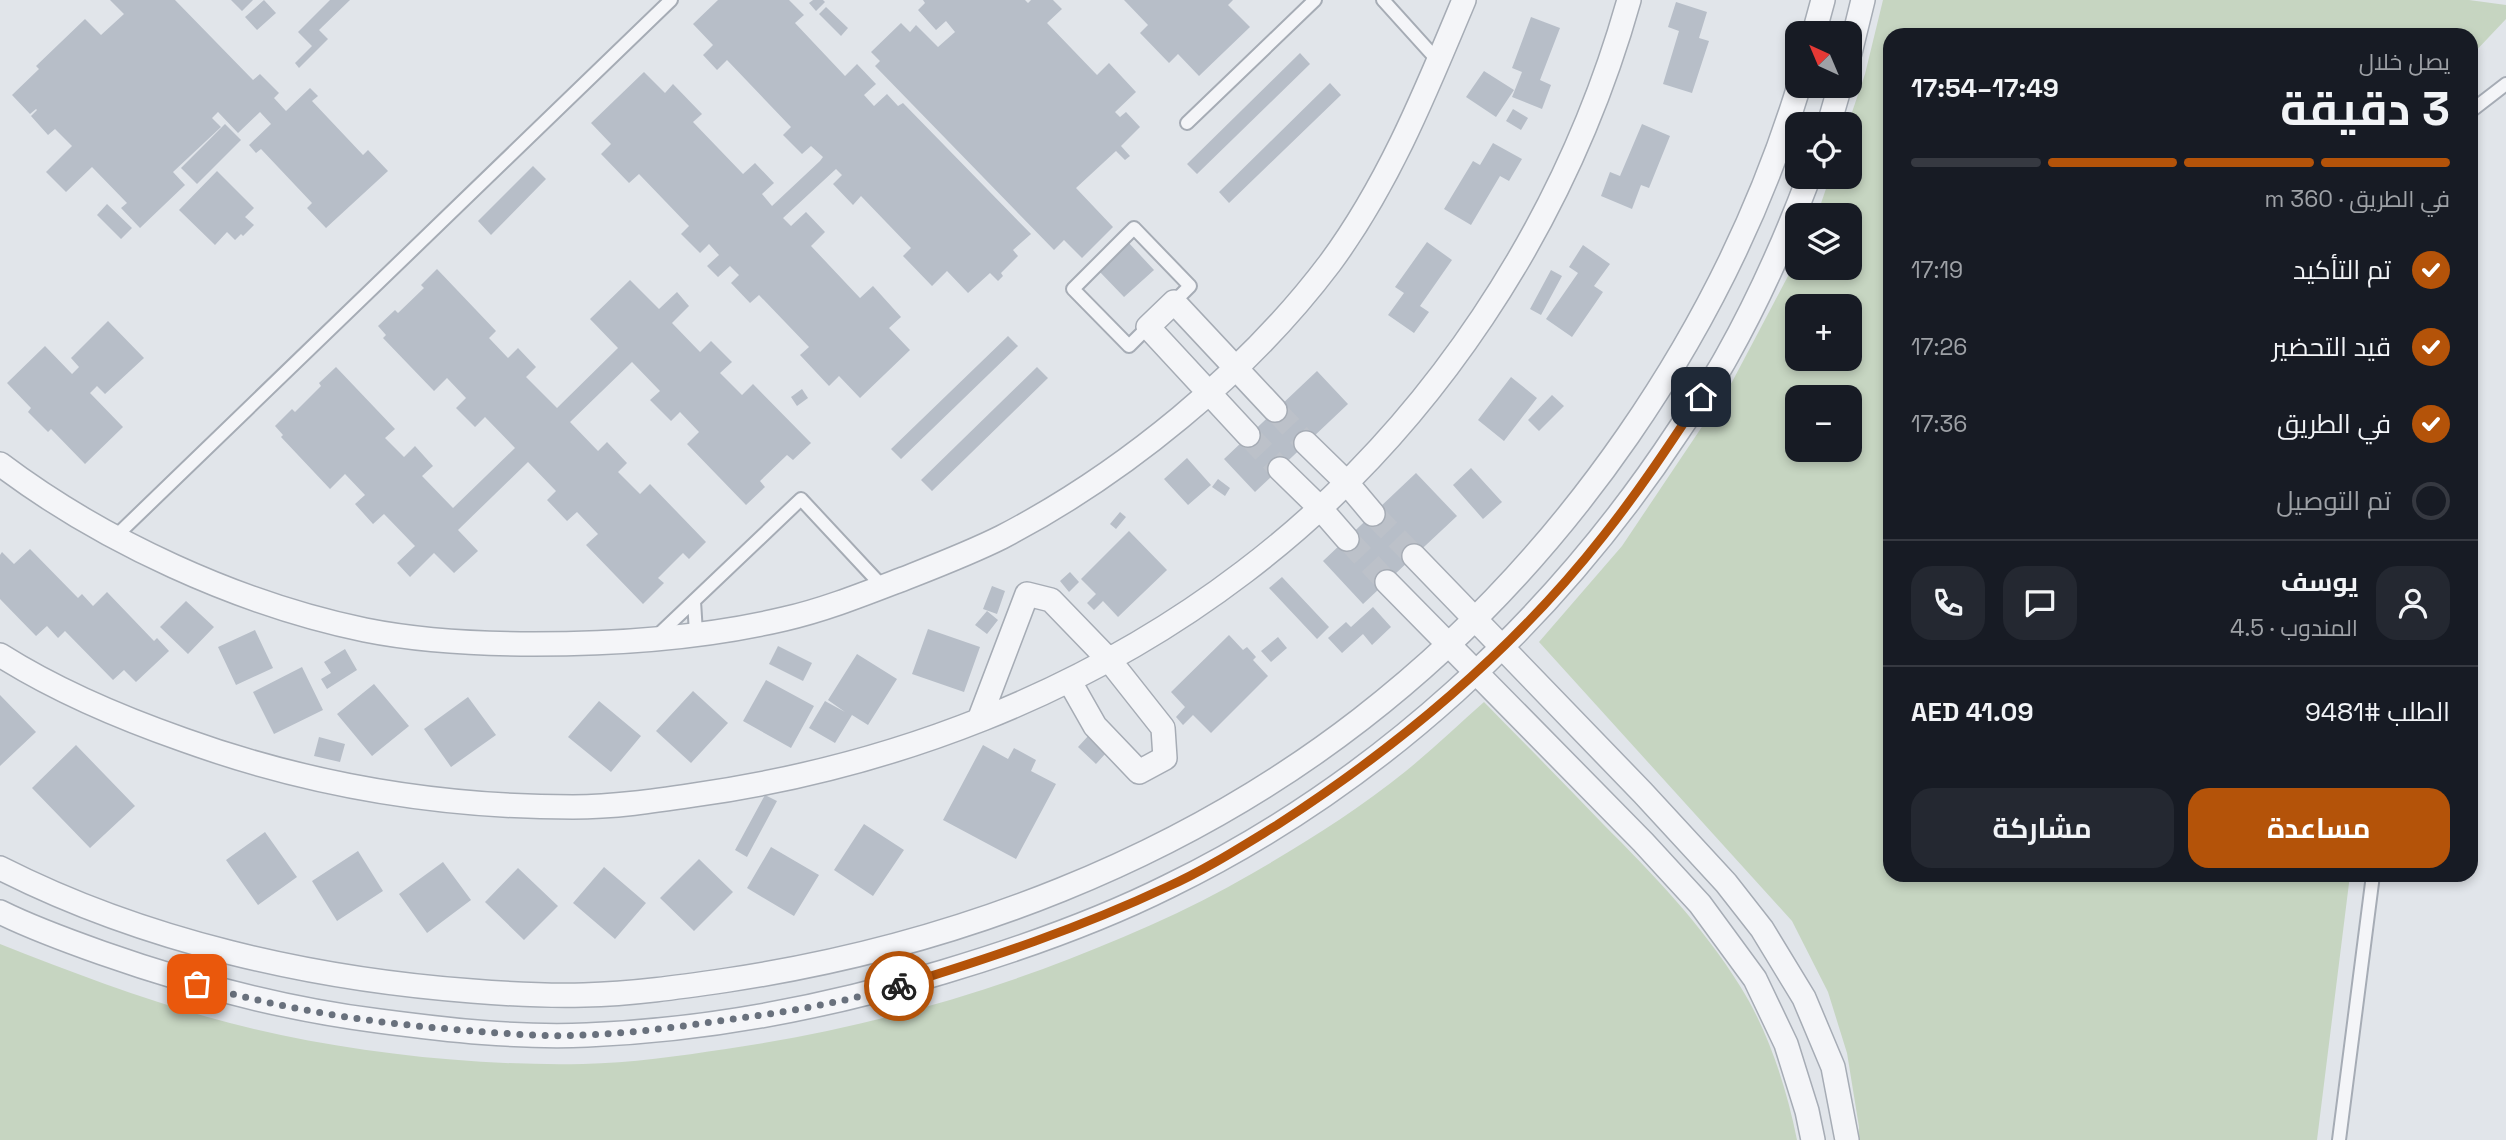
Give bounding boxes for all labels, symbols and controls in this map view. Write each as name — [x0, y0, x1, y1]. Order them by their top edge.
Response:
north arrow — [1785, 21, 1862, 98]
map controls — [1785, 21, 1862, 462]
text: يصل خلال — [2359, 47, 2450, 77]
text: 17:49–17:54 — [1911, 71, 2059, 105]
text: 3 دقيقة — [2280, 80, 2450, 138]
button: locate — [1785, 112, 1862, 189]
text: في الطريق · 360 m — [2265, 184, 2450, 214]
button: layers — [1785, 203, 1862, 280]
icon: check — [2412, 251, 2450, 289]
text: تم التأكيد — [2293, 253, 2391, 287]
text: 17:19 — [1911, 255, 1963, 285]
button: + — [1785, 294, 1862, 371]
icon: check — [2412, 328, 2450, 366]
text: قيد التحضير — [2272, 330, 2391, 364]
text: 17:26 — [1911, 332, 1967, 362]
pin — [1671, 367, 1731, 427]
icon: home — [1682, 378, 1720, 416]
button: − — [1785, 385, 1862, 462]
icon: check — [2412, 405, 2450, 443]
text: في الطريق — [2277, 407, 2391, 441]
text: 17:36 — [1911, 409, 1967, 439]
text: تم التوصيل — [2276, 484, 2391, 518]
text: يوسف — [2281, 565, 2358, 599]
button: phone — [1911, 566, 1985, 640]
button: chat — [2003, 566, 2077, 640]
button: person — [2376, 566, 2450, 640]
text: المندوب · 4.5 — [2230, 613, 2358, 643]
text: AED 41.09 — [1911, 695, 2033, 729]
text: الطلب #9481 — [2305, 695, 2450, 729]
button: مشاركة — [1911, 788, 2174, 868]
button: مساعدة — [2188, 788, 2450, 868]
courier — [864, 951, 934, 1021]
pin — [167, 954, 227, 1014]
icon: bag — [178, 965, 216, 1003]
icon: bike — [880, 967, 918, 1005]

